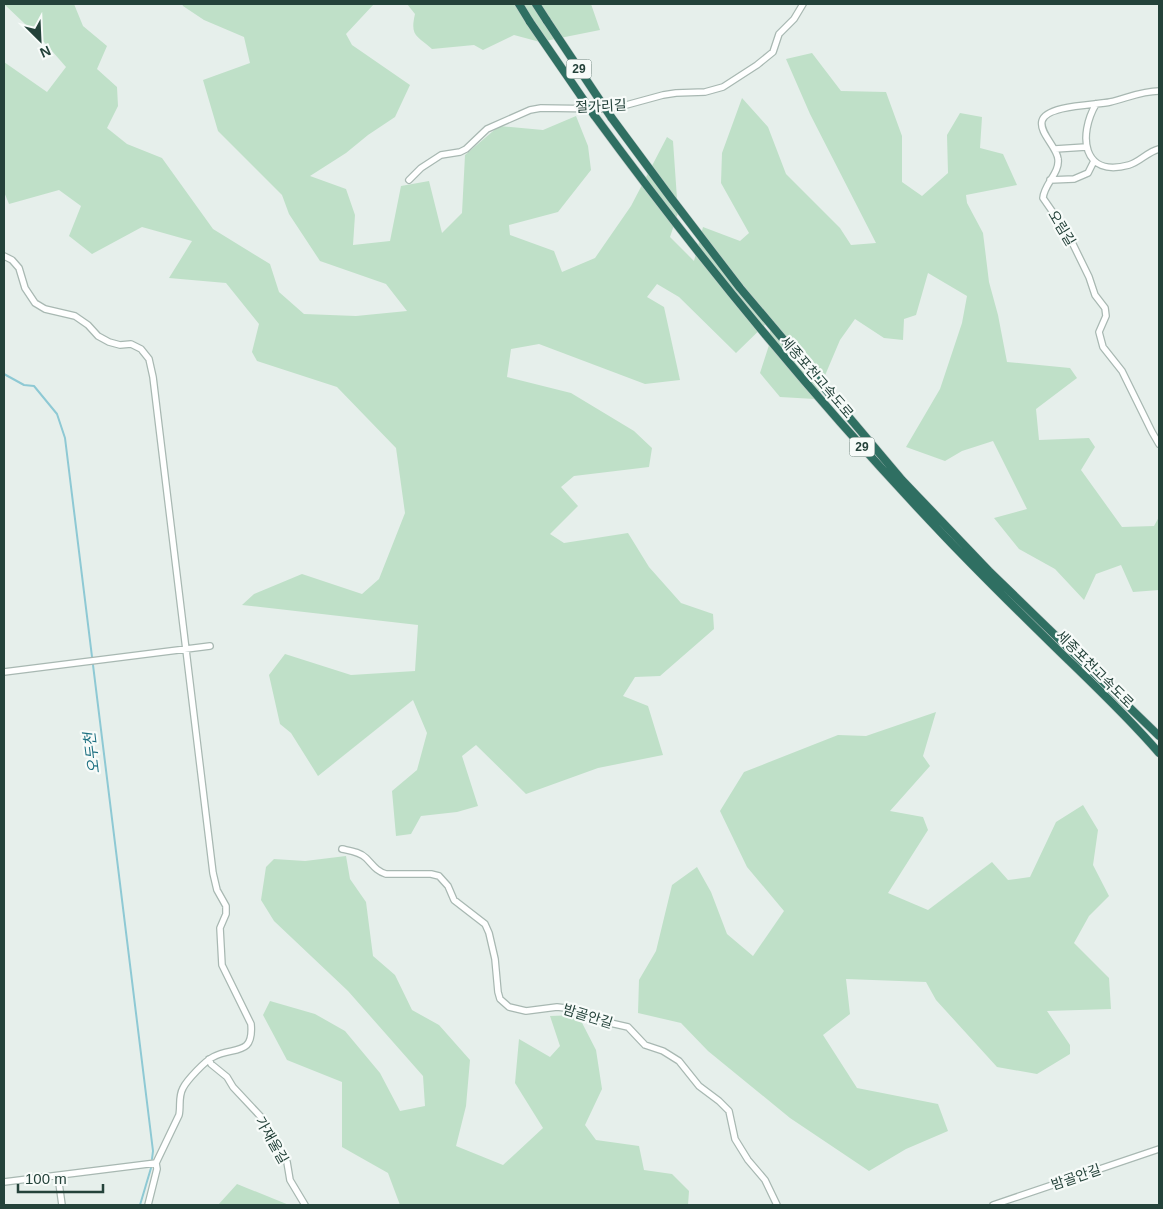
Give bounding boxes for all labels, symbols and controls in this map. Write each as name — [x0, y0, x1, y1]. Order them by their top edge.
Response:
north arrow — [15, 15, 65, 65]
text: N — [37, 43, 53, 61]
road number: 29 — [566, 60, 592, 78]
street label: 절가리길 — [575, 97, 627, 115]
street label: 오림길 — [1045, 207, 1079, 249]
street label: 세종포천고속도로 — [777, 333, 857, 421]
road number: 29 — [850, 438, 874, 457]
street label: 세종포천고속도로 — [1053, 627, 1137, 711]
water label: 오두천 — [80, 729, 102, 775]
street label: 밤골안길 — [561, 1001, 615, 1031]
street label: 가재울길 — [252, 1114, 292, 1166]
street label: 밤골안길 — [1049, 1161, 1103, 1193]
scale bar — [18, 1162, 102, 1194]
text: 100 m — [25, 1170, 67, 1187]

